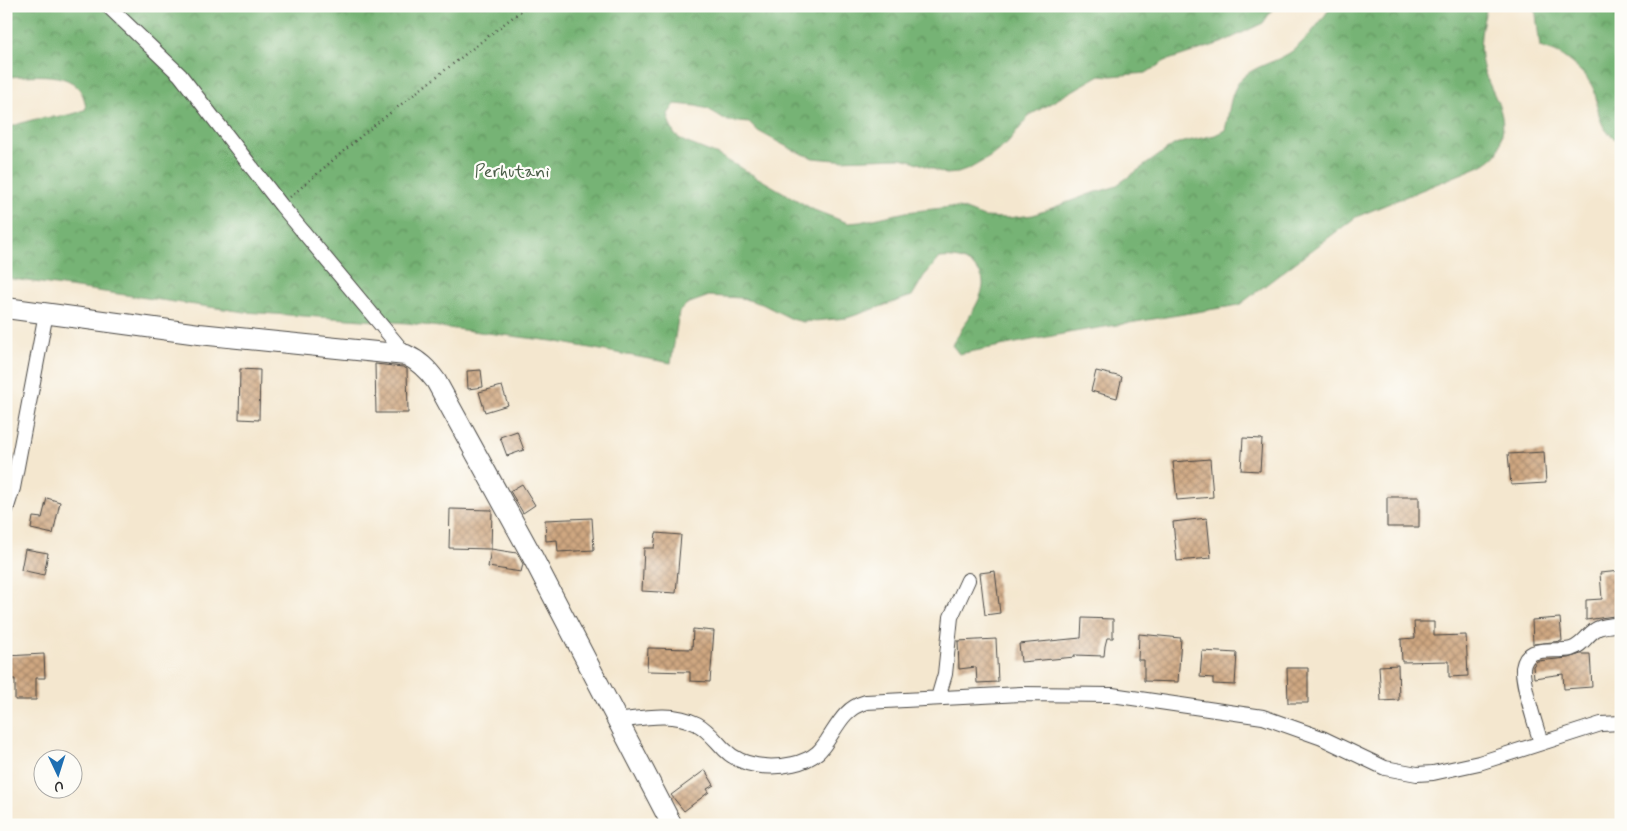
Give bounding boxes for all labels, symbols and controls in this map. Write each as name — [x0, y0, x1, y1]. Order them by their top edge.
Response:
park label: Perhutani — [475, 160, 549, 184]
north arrow — [32, 748, 82, 798]
text: U — [54, 777, 64, 795]

